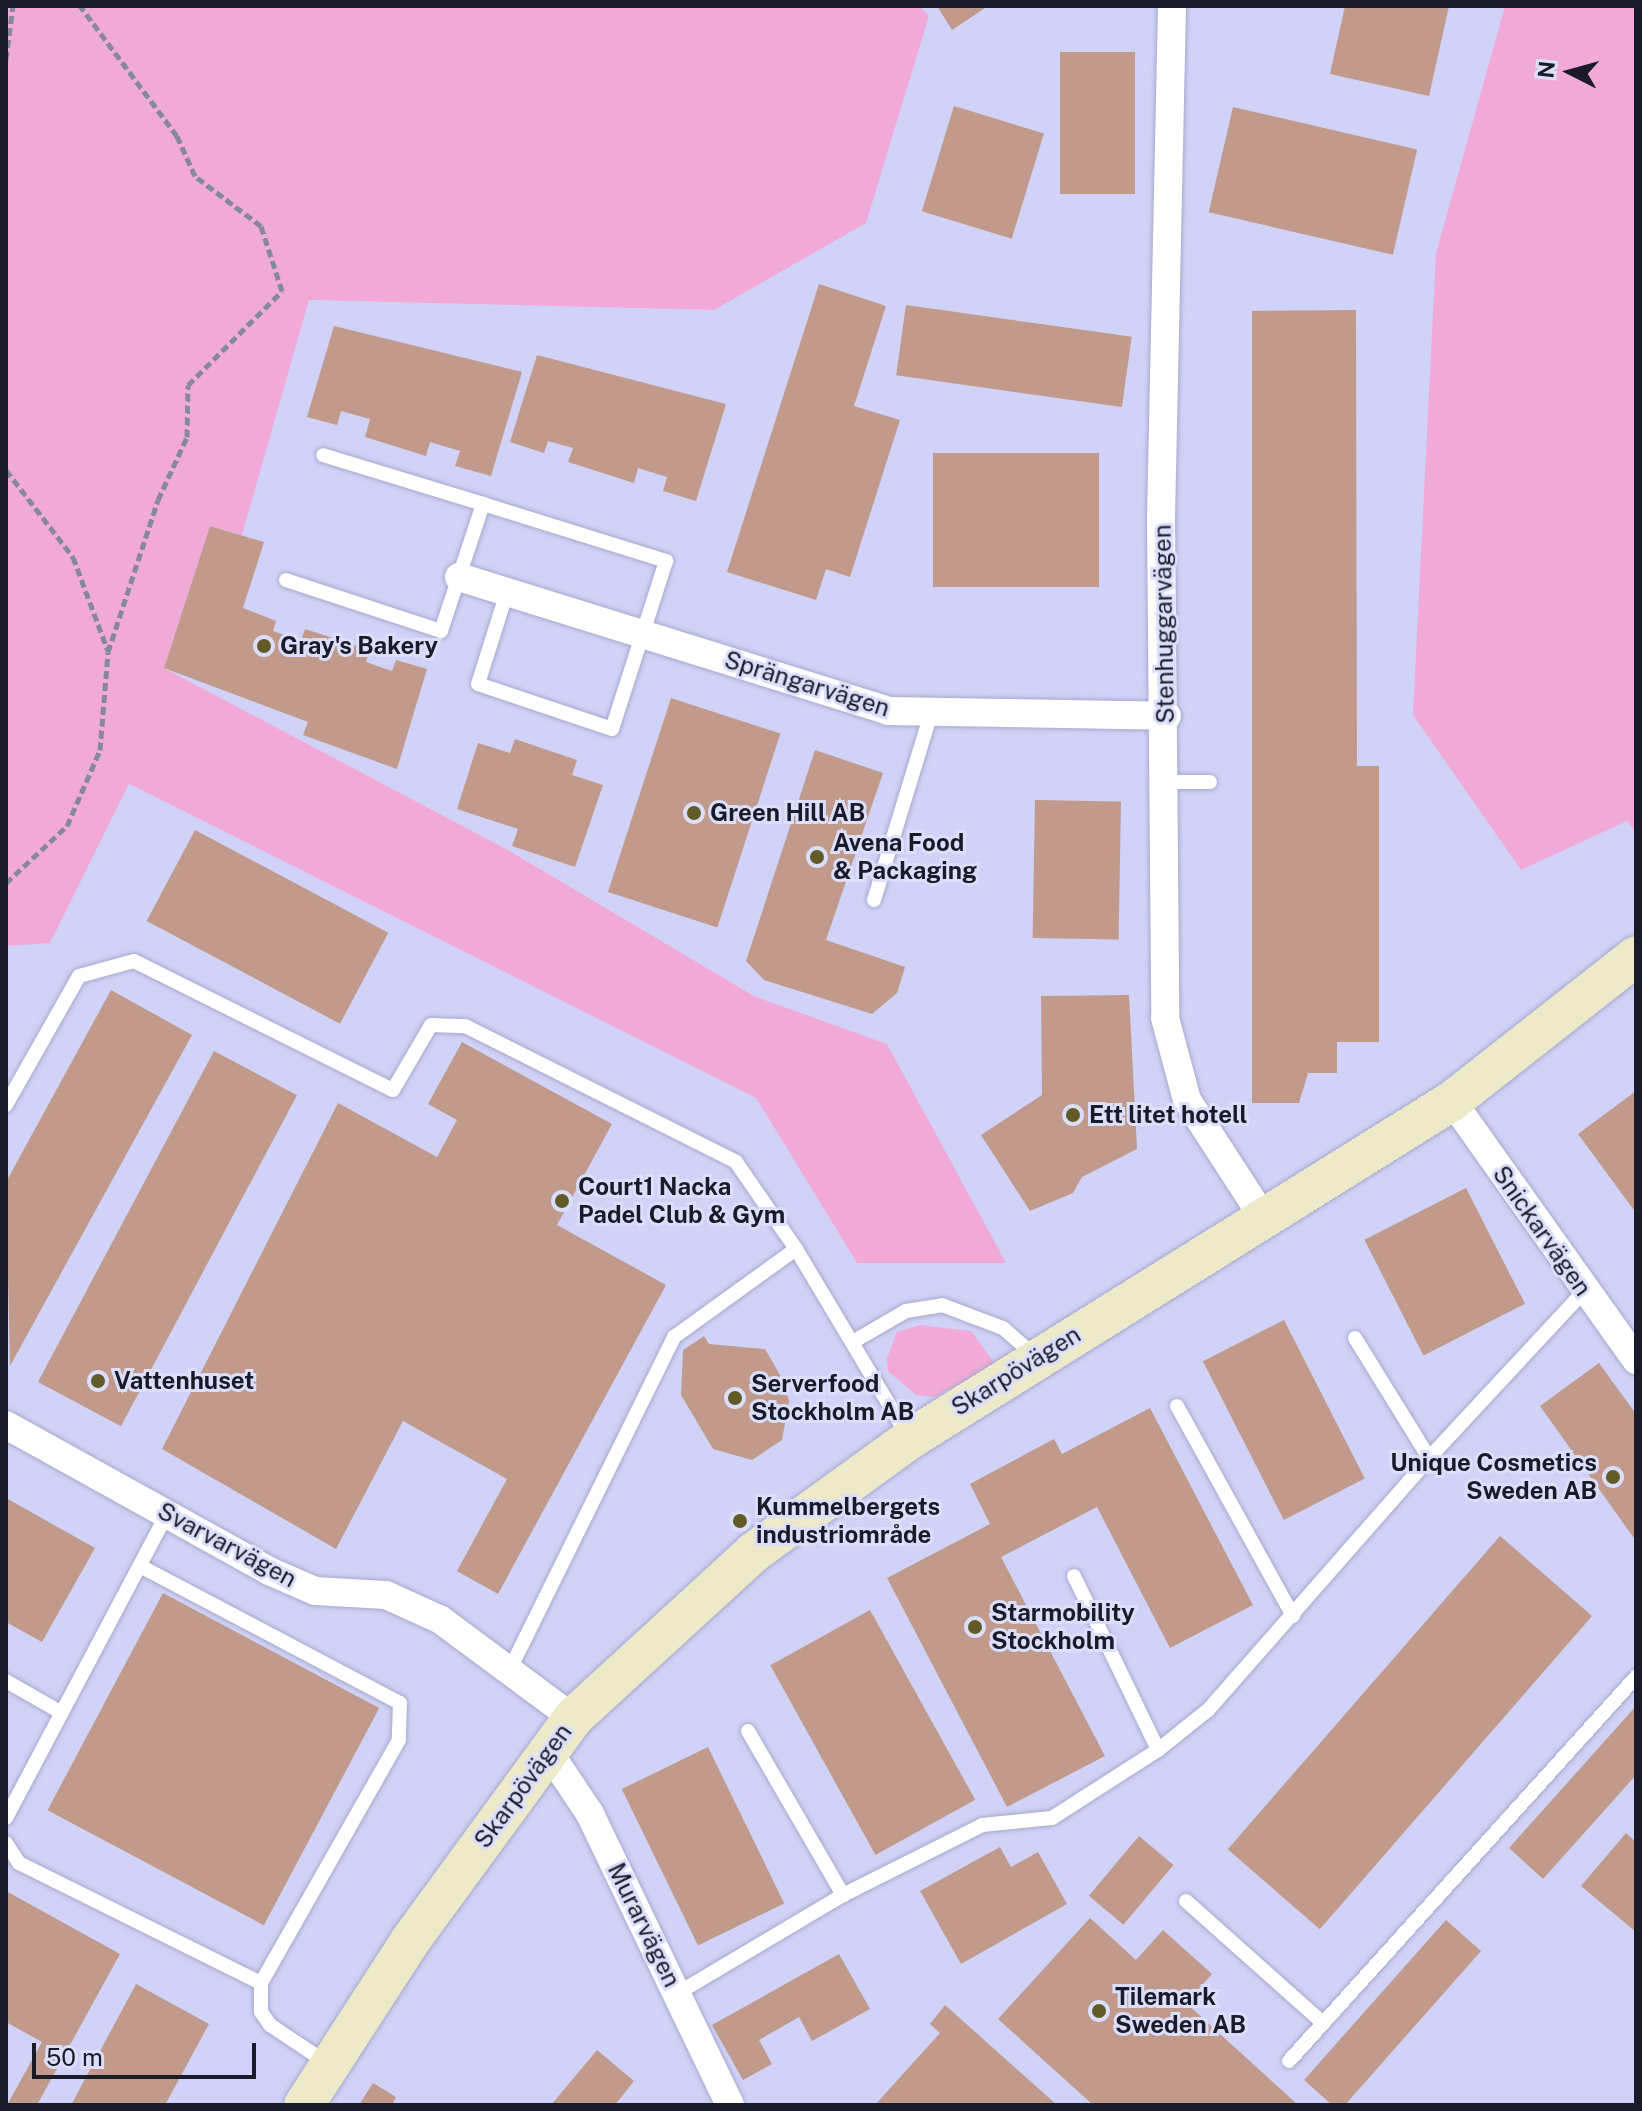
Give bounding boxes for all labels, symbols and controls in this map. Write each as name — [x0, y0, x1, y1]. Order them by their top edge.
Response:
north arrow — [1530, 32, 1610, 112]
text: N — [1532, 60, 1560, 79]
street label: Stenhuggarvägen — [1148, 524, 1180, 724]
place label: Gray's Bakery — [280, 632, 438, 660]
marker: Gray's Bakery — [255, 637, 273, 655]
street label: Sprängarvägen — [721, 645, 893, 723]
place label: Green Hill AB — [710, 799, 865, 827]
marker: Green Hill AB — [685, 804, 703, 822]
place label: Avena Food & Packaging — [833, 829, 977, 885]
marker: Avena Food & Packaging — [808, 848, 826, 866]
place label: Ett litet hotell — [1089, 1101, 1247, 1129]
marker: Ett litet hotell — [1064, 1106, 1082, 1124]
street label: Snickarvägen — [1487, 1160, 1597, 1302]
place label: Court1 Nacka Padel Club & Gym — [578, 1173, 785, 1229]
marker: Court1 Nacka Padel Club & Gym — [553, 1192, 571, 1210]
street label: Skarpövägen — [946, 1320, 1086, 1422]
place label: Vattenhuset — [114, 1367, 254, 1395]
place label: Serverfood Stockholm AB — [751, 1370, 914, 1426]
marker: Vattenhuset — [89, 1372, 107, 1390]
marker: Serverfood Stockholm AB — [726, 1389, 744, 1407]
place label: Unique Cosmetics Sweden AB — [1390, 1449, 1597, 1505]
marker: Unique Cosmetics Sweden AB — [1604, 1468, 1622, 1486]
place label: Kummelbergets industriområde — [756, 1493, 940, 1549]
street label: Svarvarvägen — [153, 1496, 301, 1594]
marker: Kummelbergets industriområde — [731, 1512, 749, 1530]
place label: Starmobility Stockholm — [991, 1599, 1135, 1655]
marker: Starmobility Stockholm — [966, 1618, 984, 1636]
street label: Skarpövägen — [468, 1718, 578, 1854]
street label: Murarvägen — [602, 1858, 686, 1992]
place label: Tilemark Sweden AB — [1115, 1983, 1246, 2039]
marker: Tilemark Sweden AB — [1090, 2002, 1108, 2020]
scale bar — [36, 2027, 260, 2077]
text: 50 m — [46, 2043, 103, 2071]

